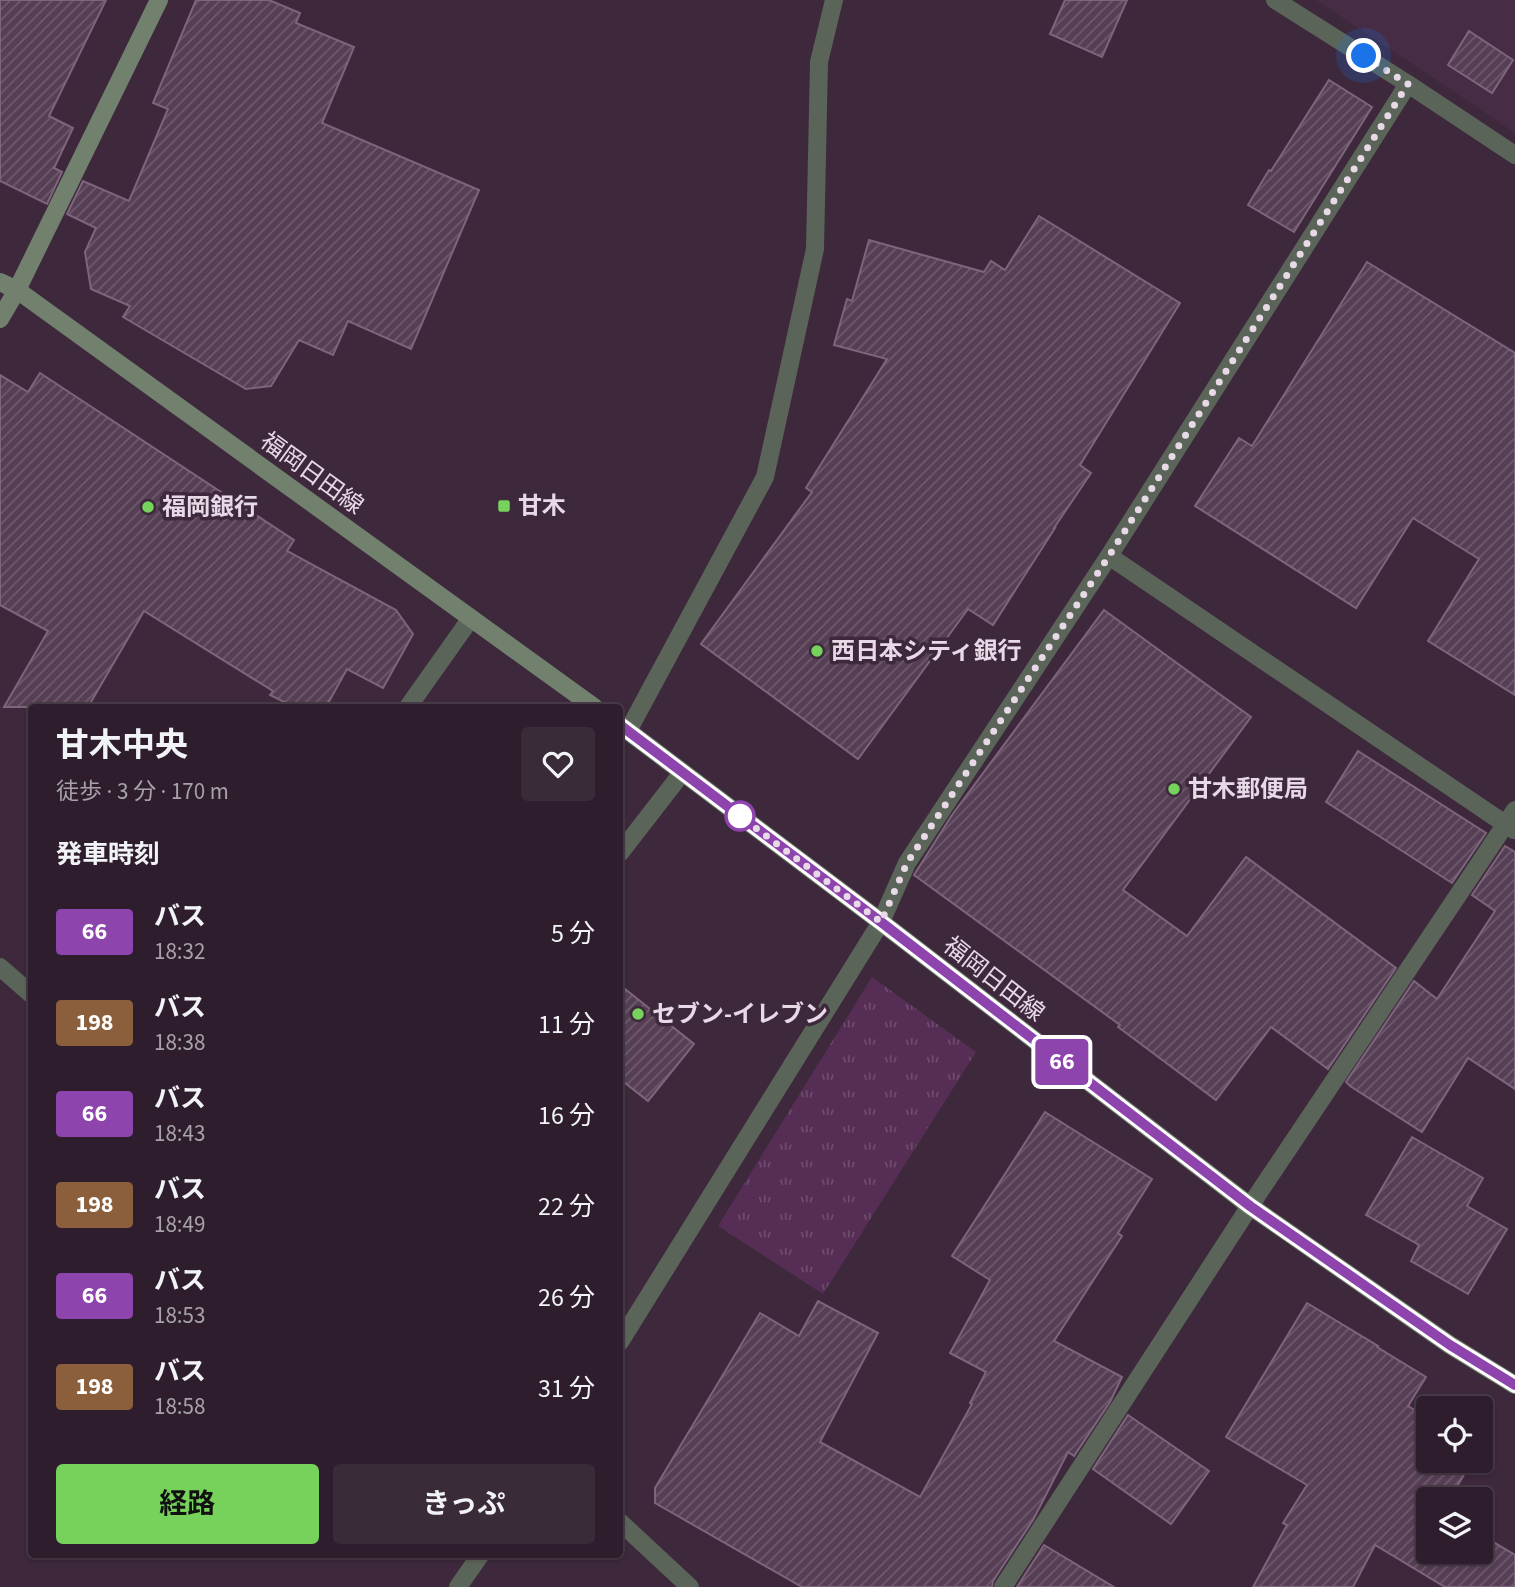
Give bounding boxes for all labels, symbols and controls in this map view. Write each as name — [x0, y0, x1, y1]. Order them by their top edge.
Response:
your location — [1346, 38, 1381, 73]
street label: 福岡日田線 — [253, 424, 371, 523]
place label: 甘木 — [518, 489, 566, 524]
place label: 福岡銀行 — [162, 490, 258, 525]
marker: 甘木 — [496, 498, 512, 514]
marker: 福岡銀行 — [140, 499, 156, 515]
place label: 西日本シティ銀行 — [831, 634, 1022, 669]
marker: 西日本シティ銀行 — [809, 643, 825, 659]
text: 甘木中央 — [56, 722, 188, 769]
button: heart — [521, 727, 595, 801]
place label: 甘木郵便局 — [1188, 772, 1308, 807]
text: 徒歩 · 3 分 · 170 m — [56, 775, 229, 808]
marker: 甘木郵便局 — [1166, 781, 1182, 797]
unlabelled marker — [725, 801, 755, 831]
text: 発車時刻 — [56, 836, 160, 873]
text: バス — [154, 898, 206, 935]
text: 66 — [82, 914, 107, 949]
text: 5 分 — [551, 915, 595, 952]
street label: 福岡日田線 — [936, 929, 1052, 1030]
text: 18:32 — [154, 935, 205, 968]
text: バス — [154, 989, 206, 1026]
place label: セブン-イレブン — [652, 997, 828, 1032]
text: 198 — [75, 1005, 114, 1040]
text: 11 分 — [538, 1006, 595, 1043]
marker: セブン-イレブン — [630, 1006, 646, 1022]
text: 18:38 — [154, 1026, 205, 1059]
line badge: 66 — [1030, 1039, 1094, 1085]
text: 66 — [1049, 1044, 1075, 1079]
text: バス — [154, 1080, 206, 1117]
text: 66 — [82, 1096, 107, 1131]
text: 16 分 — [538, 1097, 595, 1134]
text: 18:43 — [154, 1117, 205, 1150]
text: バス — [154, 1171, 206, 1208]
text: 198 — [75, 1187, 114, 1222]
text: 22 分 — [538, 1188, 595, 1225]
text: 18:49 — [154, 1208, 205, 1241]
text: バス — [154, 1262, 206, 1299]
text: 66 — [82, 1278, 107, 1313]
text: 26 分 — [538, 1279, 595, 1316]
text: 18:53 — [154, 1299, 205, 1332]
text: バス — [154, 1353, 206, 1390]
text: 198 — [75, 1369, 114, 1404]
text: 31 分 — [538, 1370, 595, 1407]
text: 18:58 — [154, 1390, 205, 1423]
map controls — [1416, 1396, 1493, 1564]
button: locate — [1416, 1396, 1493, 1473]
button: 経路 — [56, 1464, 319, 1544]
button: きっぷ — [333, 1464, 595, 1544]
button: layers — [1416, 1487, 1493, 1564]

